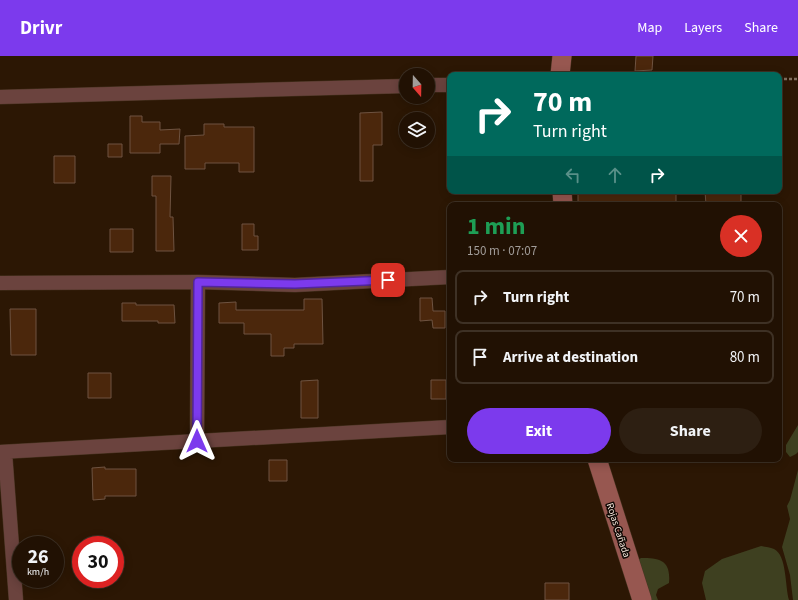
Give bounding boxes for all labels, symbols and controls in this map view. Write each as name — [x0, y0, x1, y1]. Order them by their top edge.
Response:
text: Drivr — [20, 15, 62, 42]
text: Map — [637, 18, 662, 38]
text: Layers — [684, 18, 722, 38]
text: Share — [744, 18, 778, 38]
north arrow — [399, 68, 435, 104]
map controls — [399, 68, 435, 148]
text: 70 m — [533, 82, 592, 122]
icon: right — [467, 88, 519, 140]
button: layers — [399, 112, 435, 148]
text: Turn right — [533, 119, 607, 144]
icon: left — [562, 164, 584, 186]
icon: ahead — [604, 164, 626, 186]
icon: right — [646, 164, 668, 186]
text: 1 min — [467, 209, 525, 244]
button: close — [720, 215, 762, 257]
text: 150 m · 07:07 — [467, 242, 537, 260]
pin — [371, 263, 405, 297]
icon: arrive — [377, 269, 399, 291]
icon: right — [469, 286, 491, 308]
text: Turn right — [503, 287, 569, 308]
text: 70 m — [730, 287, 760, 308]
icon: arrive — [469, 346, 491, 368]
text: Arrive at destination — [503, 347, 638, 368]
text: 80 m — [730, 347, 760, 368]
button: Exit — [467, 408, 611, 454]
button: Share — [619, 408, 762, 454]
position arrow — [176, 420, 218, 462]
street label: Rojas Cañada — [603, 501, 633, 559]
speed limit sign: 30 — [72, 536, 124, 588]
text: 26 — [27, 543, 49, 571]
text: km/h — [27, 565, 49, 579]

